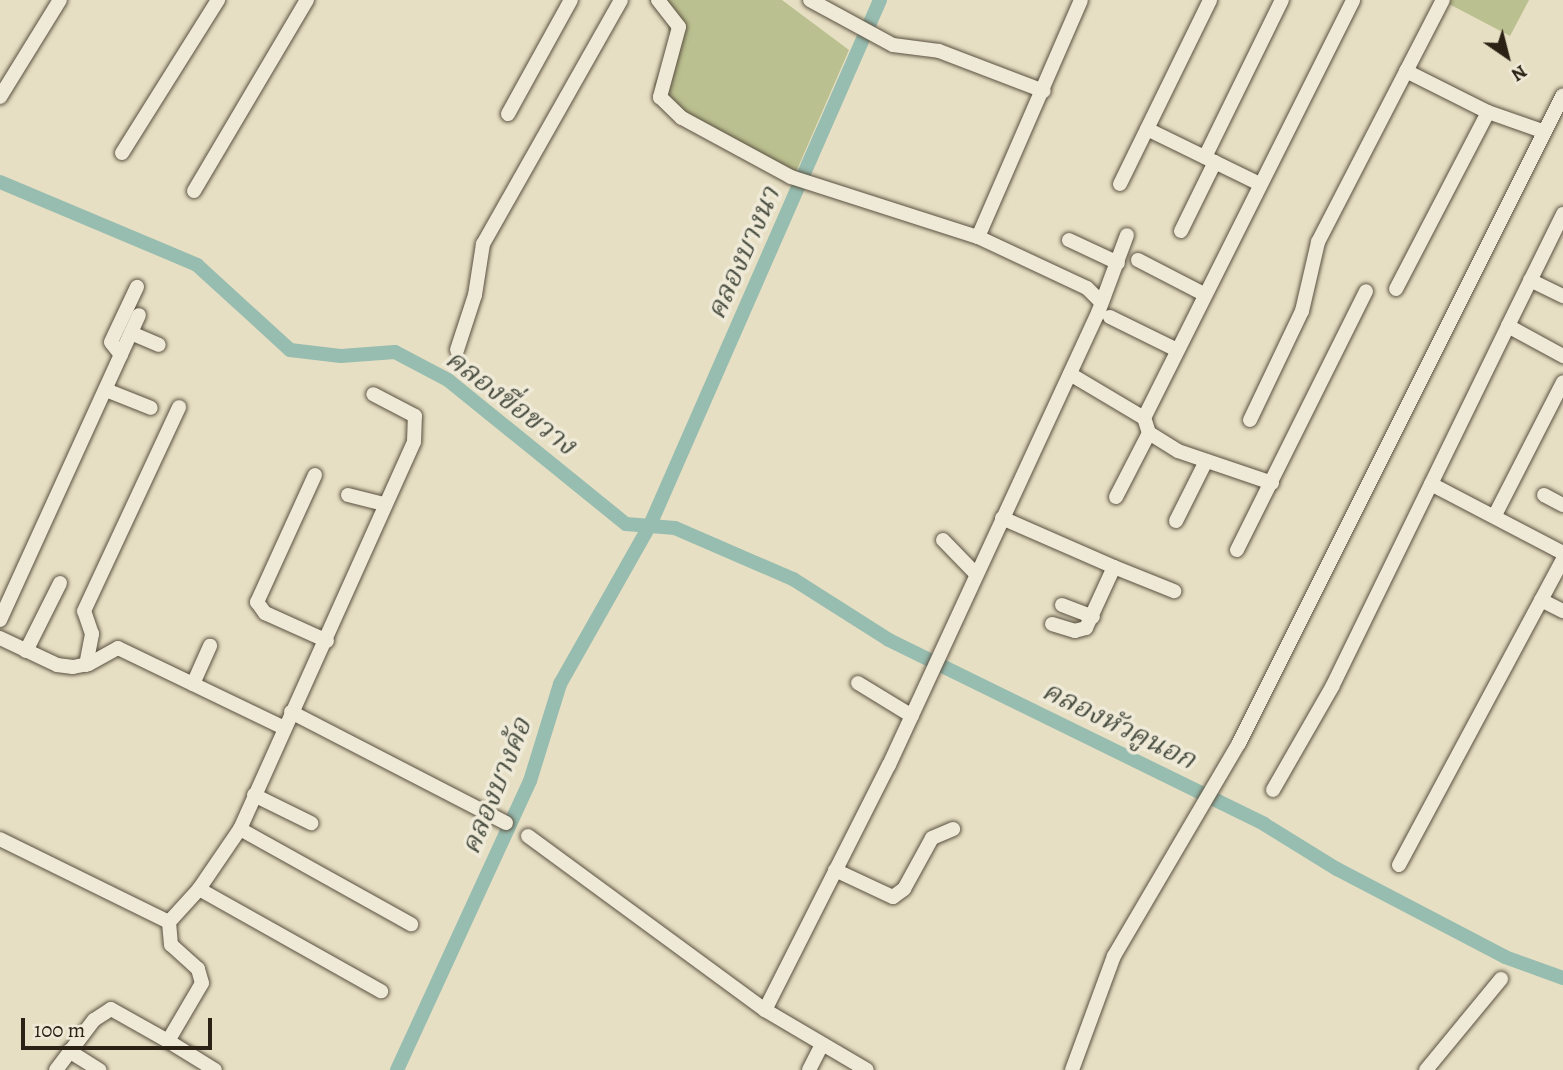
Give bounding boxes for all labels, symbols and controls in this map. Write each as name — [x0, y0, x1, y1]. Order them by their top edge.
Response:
north arrow — [1472, 21, 1542, 91]
text: N — [1506, 59, 1532, 88]
water label: คลองบางนา — [699, 182, 787, 324]
water label: คลองขื่อขวาง — [439, 342, 583, 462]
water label: คลองหัวคูนอก — [1037, 673, 1201, 777]
water label: คลองบางค้อ — [453, 713, 539, 859]
scale bar — [24, 1004, 215, 1048]
text: 100 m — [34, 1016, 85, 1044]

